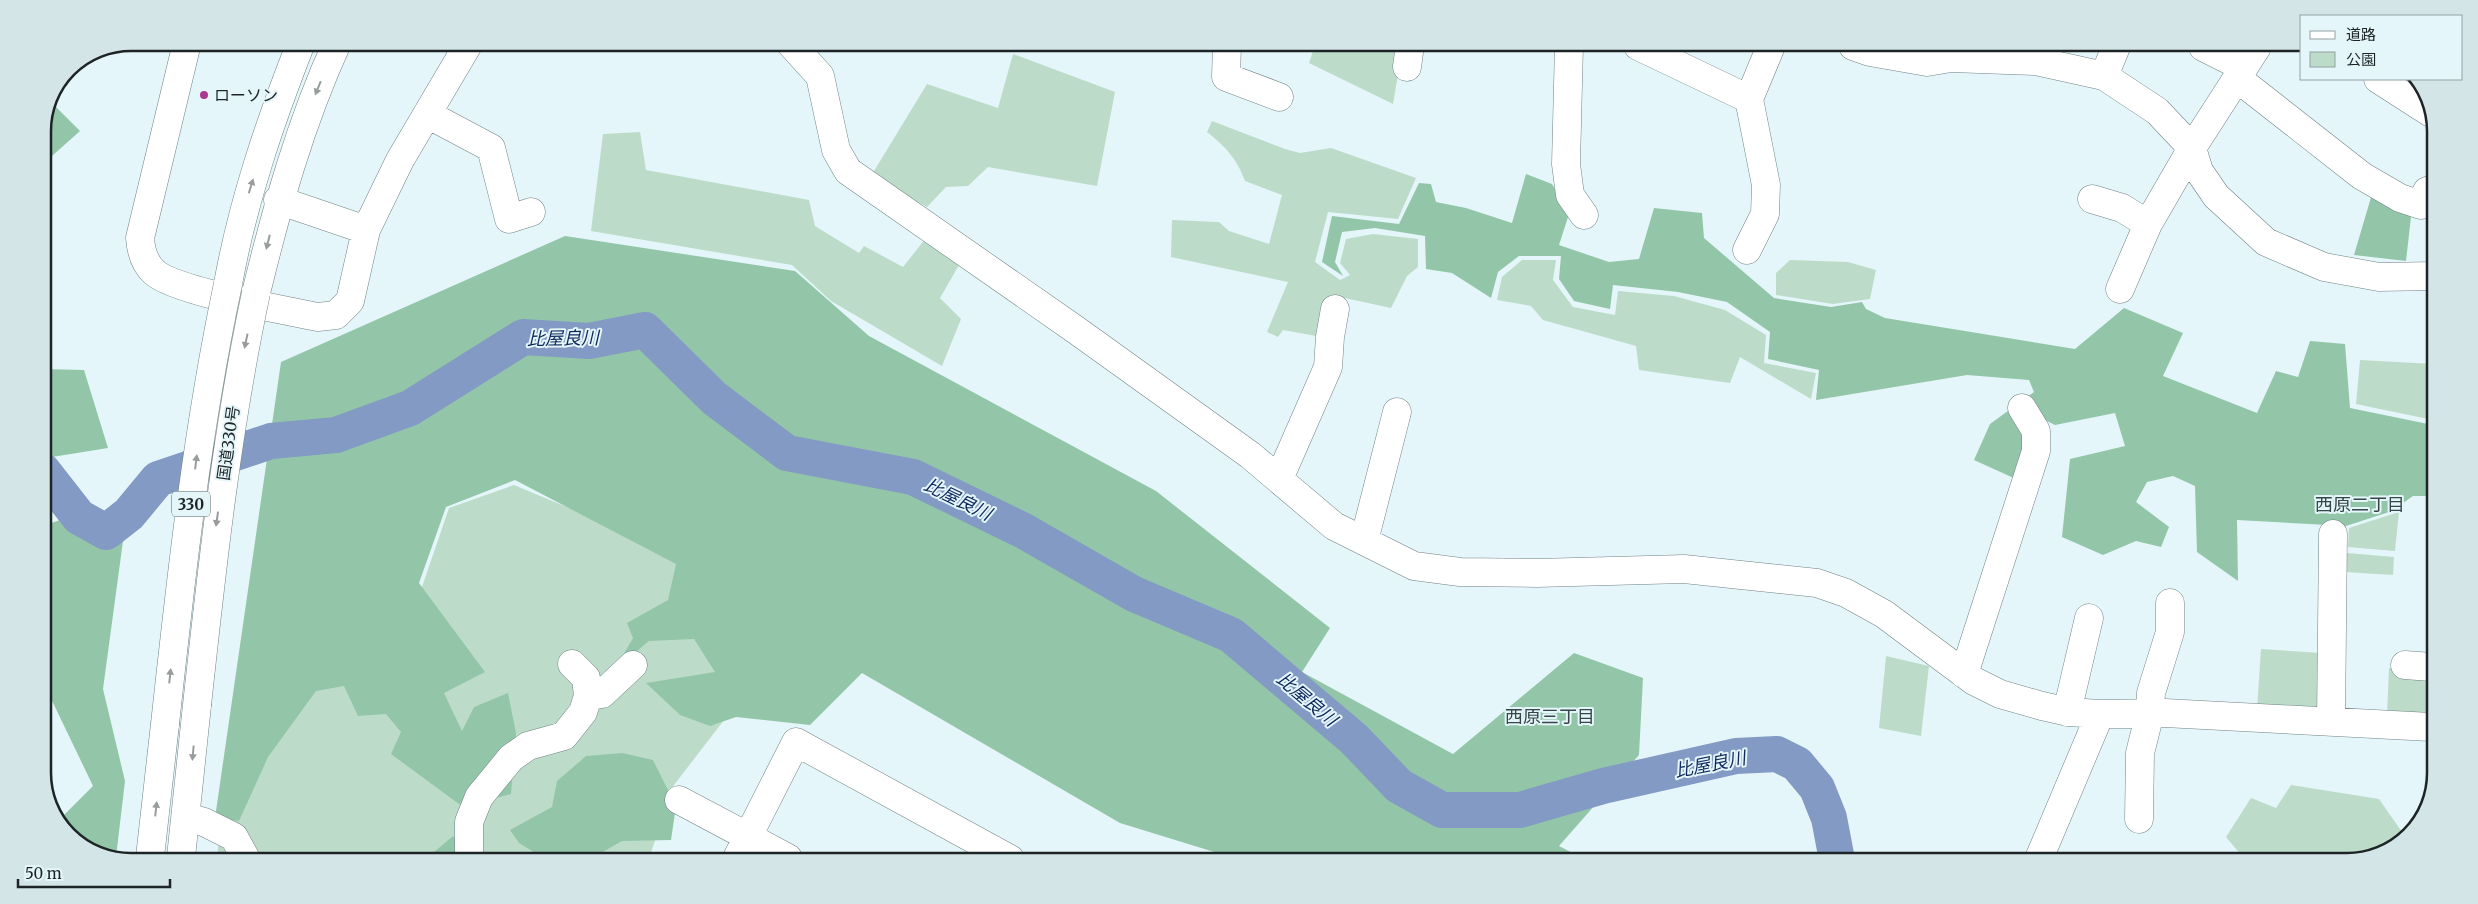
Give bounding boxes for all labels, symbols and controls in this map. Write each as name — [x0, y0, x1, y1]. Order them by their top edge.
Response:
legend — [2300, 15, 2463, 80]
text: 道路 — [2346, 25, 2376, 44]
text: 公園 — [2346, 50, 2376, 69]
one-way arrow — [313, 81, 321, 95]
place label: ローソン — [214, 85, 278, 105]
marker: ローソン — [198, 89, 210, 101]
one-way arrow — [247, 178, 255, 193]
one-way arrow — [264, 235, 272, 250]
water label: 比屋良川 — [527, 326, 601, 350]
one-way arrow — [241, 333, 249, 349]
street label: 国道330号 — [213, 404, 243, 482]
one-way arrow — [192, 454, 200, 470]
water label: 比屋良川 — [921, 473, 997, 526]
road number: 330 — [172, 492, 210, 516]
district label: 西原二丁目 — [2315, 493, 2405, 516]
one-way arrow — [213, 511, 221, 527]
water label: 比屋良川 — [1272, 667, 1344, 732]
one-way arrow — [167, 668, 175, 684]
district label: 西原三丁目 — [1505, 705, 1595, 728]
water label: 比屋良川 — [1672, 745, 1749, 782]
one-way arrow — [189, 746, 197, 762]
one-way arrow — [152, 800, 160, 816]
scale bar — [18, 856, 170, 888]
text: 50 m — [25, 864, 62, 883]

